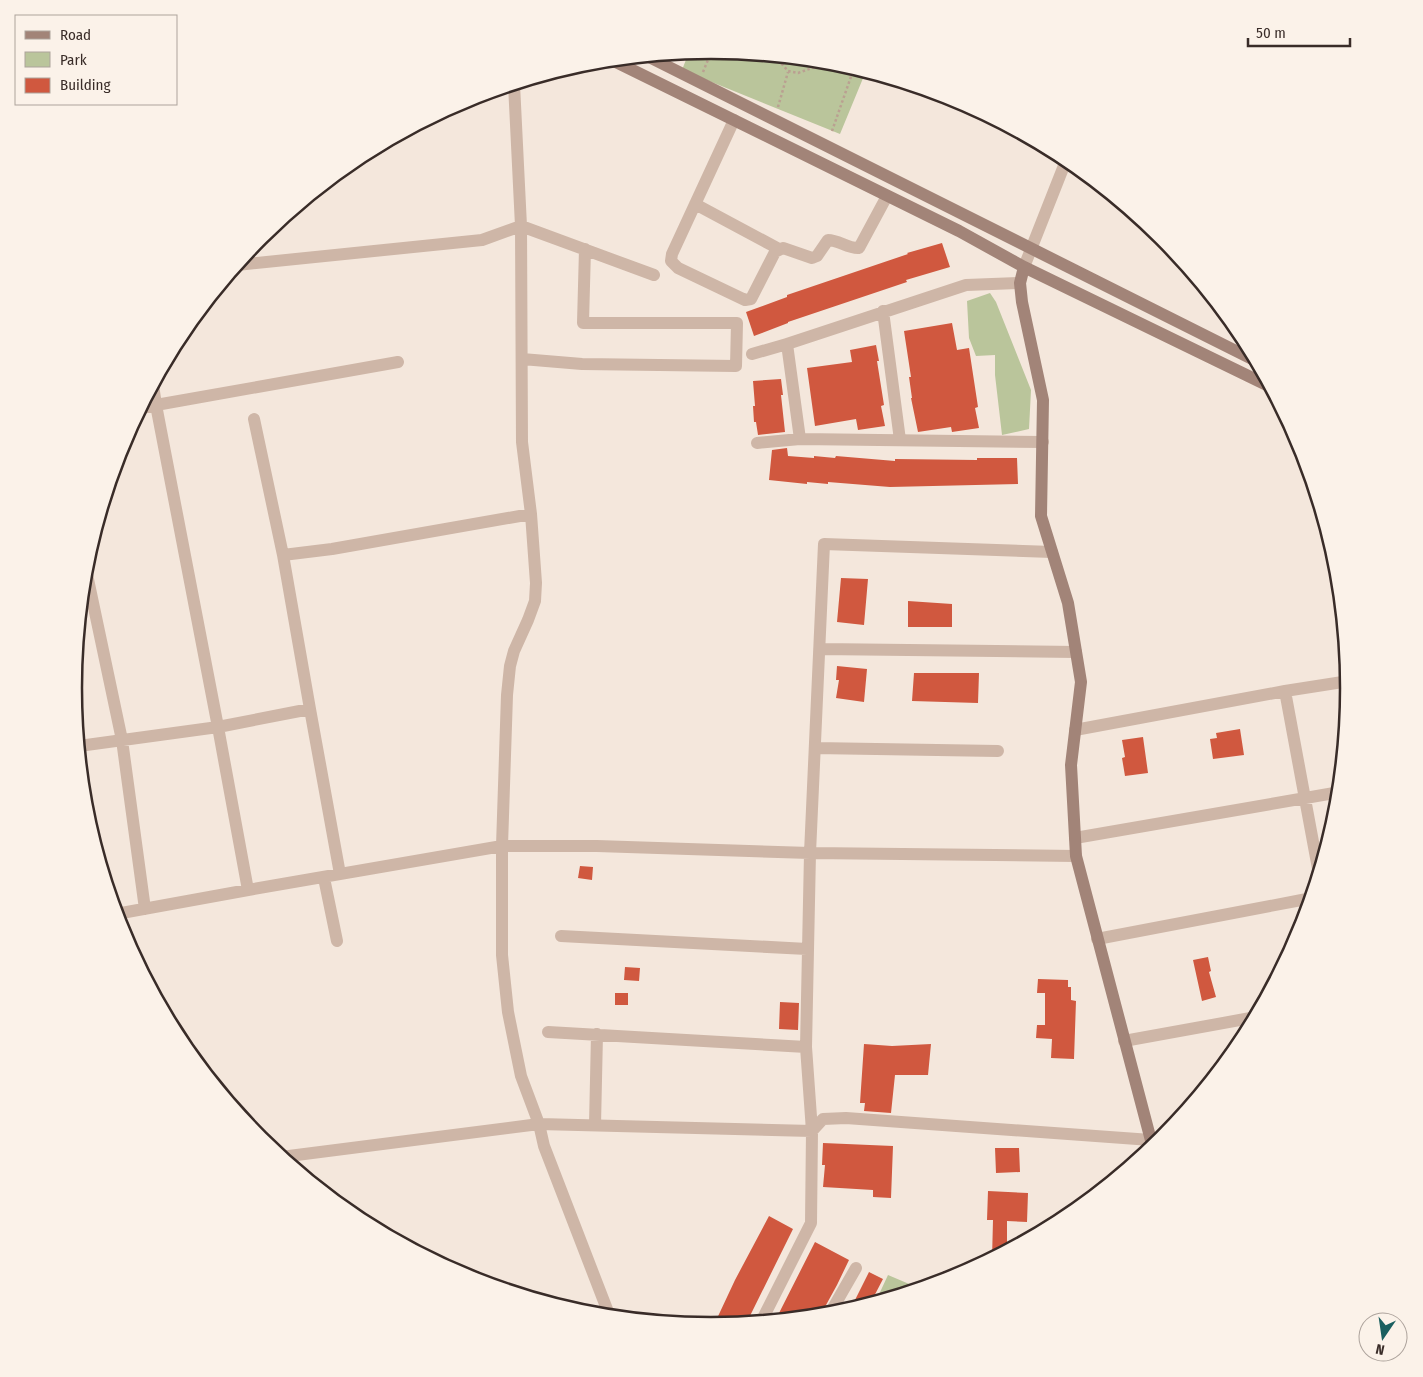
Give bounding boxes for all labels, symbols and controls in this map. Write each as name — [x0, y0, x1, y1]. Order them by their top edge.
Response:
legend — [15, 15, 178, 105]
scale bar — [1248, 15, 1350, 47]
text: 50 m — [1256, 24, 1286, 42]
text: Road — [60, 26, 91, 44]
text: Park — [60, 51, 87, 69]
text: Building — [60, 76, 111, 94]
north arrow — [1358, 1312, 1408, 1362]
text: N — [1374, 1340, 1386, 1358]

